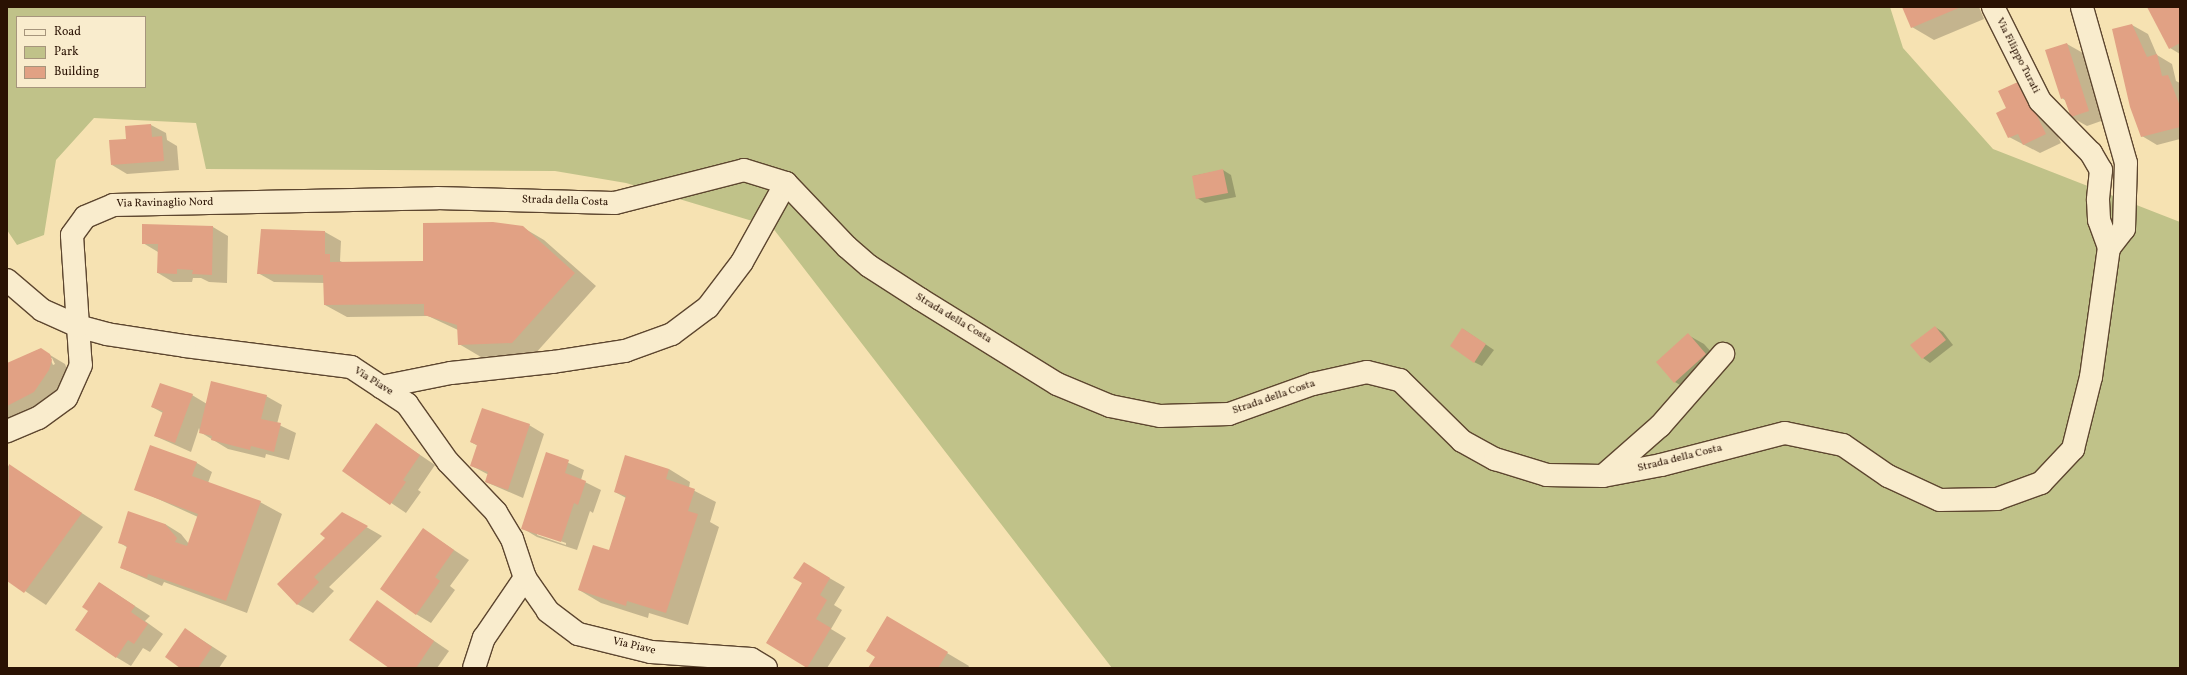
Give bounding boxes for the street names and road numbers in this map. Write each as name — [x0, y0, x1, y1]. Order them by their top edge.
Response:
street label: Via Filippo Turati — [1992, 16, 2042, 96]
street label: Strada della Costa — [521, 194, 609, 210]
street label: Via Ravinaglio Nord — [116, 197, 214, 211]
street label: Strada della Costa — [912, 291, 994, 347]
street label: Via Piave — [351, 365, 395, 399]
street label: Strada della Costa — [1231, 378, 1317, 418]
street label: Strada della Costa — [1636, 442, 1724, 476]
street label: Via Piave — [611, 636, 657, 658]

